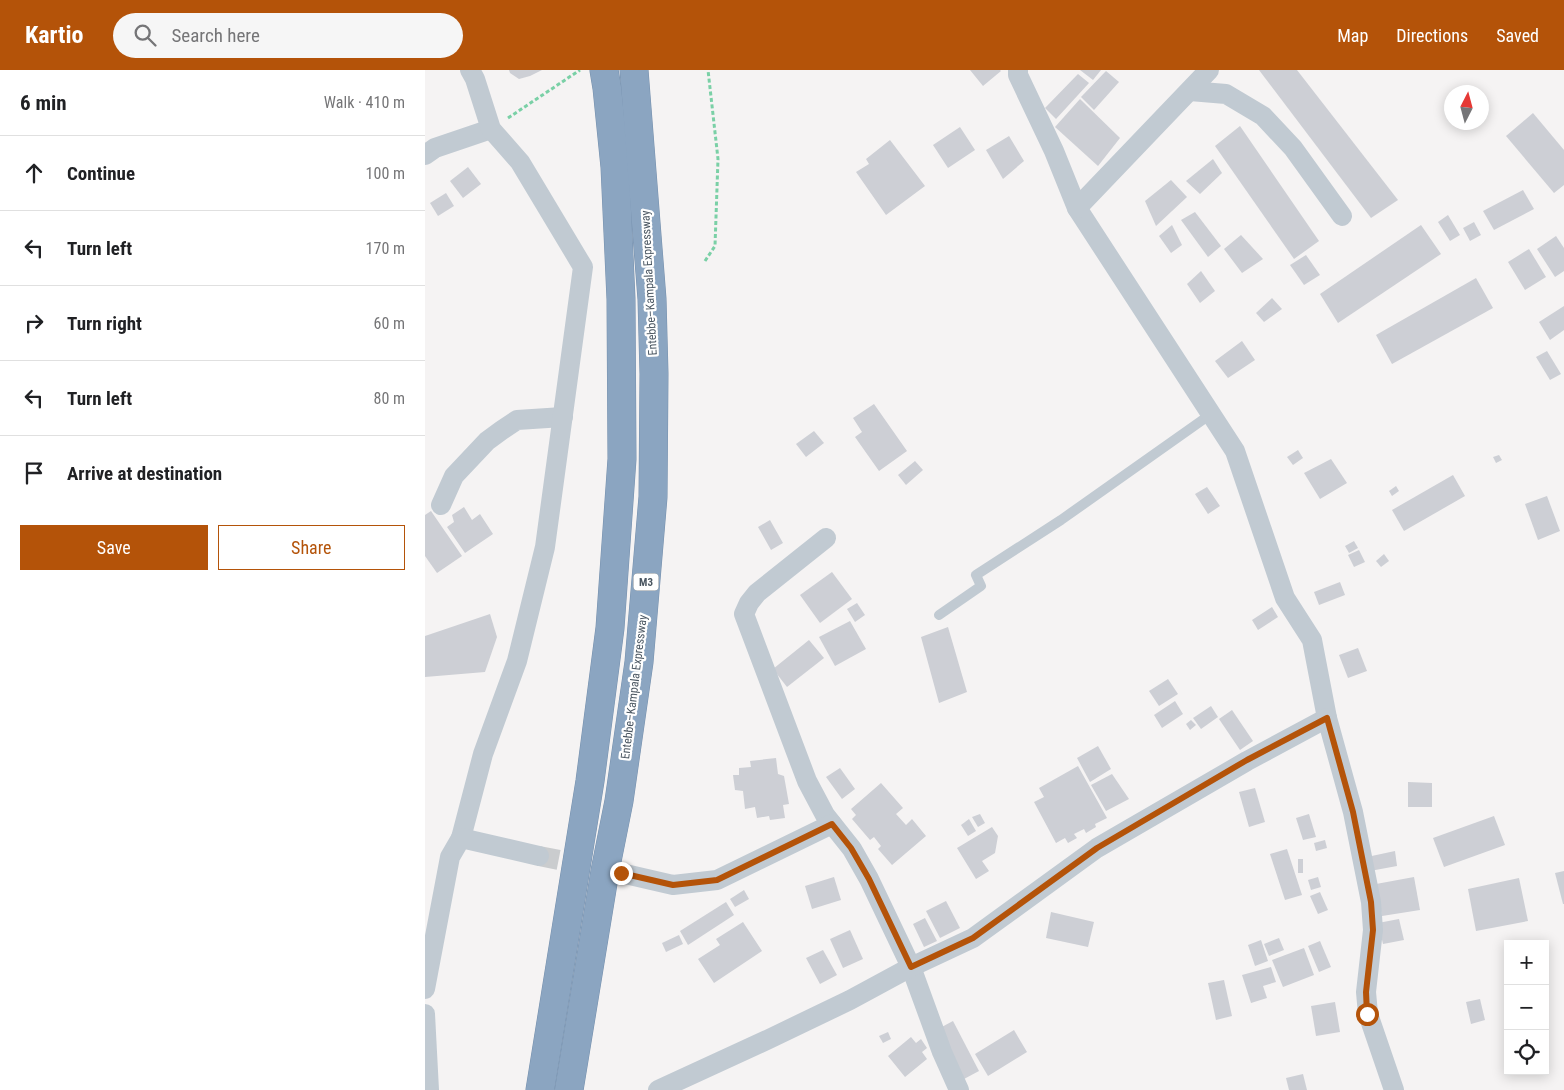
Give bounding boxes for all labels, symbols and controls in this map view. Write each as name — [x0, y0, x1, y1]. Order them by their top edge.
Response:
search box — [113, 13, 463, 58]
text: Kartio — [25, 21, 83, 49]
icon: search — [131, 21, 159, 49]
text: Search here — [171, 24, 260, 47]
text: Map — [1337, 25, 1368, 46]
text: Directions — [1396, 25, 1468, 46]
text: Saved — [1496, 25, 1539, 46]
north arrow — [1444, 85, 1489, 130]
text: 6 min — [20, 91, 67, 115]
text: Walk · 410 m — [324, 93, 405, 112]
icon: ahead — [20, 159, 48, 187]
text: Continue — [67, 162, 135, 185]
text: 100 m — [366, 164, 405, 183]
street label: Entebbe–Kampala Expressway — [638, 210, 660, 356]
icon: left — [20, 234, 48, 262]
text: Turn left — [67, 237, 132, 260]
text: 170 m — [366, 239, 405, 258]
icon: right — [20, 309, 48, 337]
text: Turn right — [67, 312, 142, 335]
text: 60 m — [373, 314, 405, 333]
icon: left — [20, 384, 48, 412]
text: Turn left — [67, 387, 132, 410]
text: 80 m — [373, 389, 405, 408]
icon: arrive — [20, 459, 48, 487]
text: Arrive at destination — [67, 462, 222, 485]
button: Save — [20, 525, 208, 570]
button: Share — [218, 525, 405, 570]
road number: M3 — [633, 574, 659, 590]
street label: Entebbe–Kampala Expressway — [618, 614, 650, 760]
route end — [610, 862, 633, 885]
map controls — [1504, 940, 1549, 1075]
button: + — [1504, 940, 1549, 985]
button: − — [1504, 985, 1549, 1030]
route start — [1356, 1003, 1379, 1026]
button: locate — [1504, 1030, 1549, 1075]

